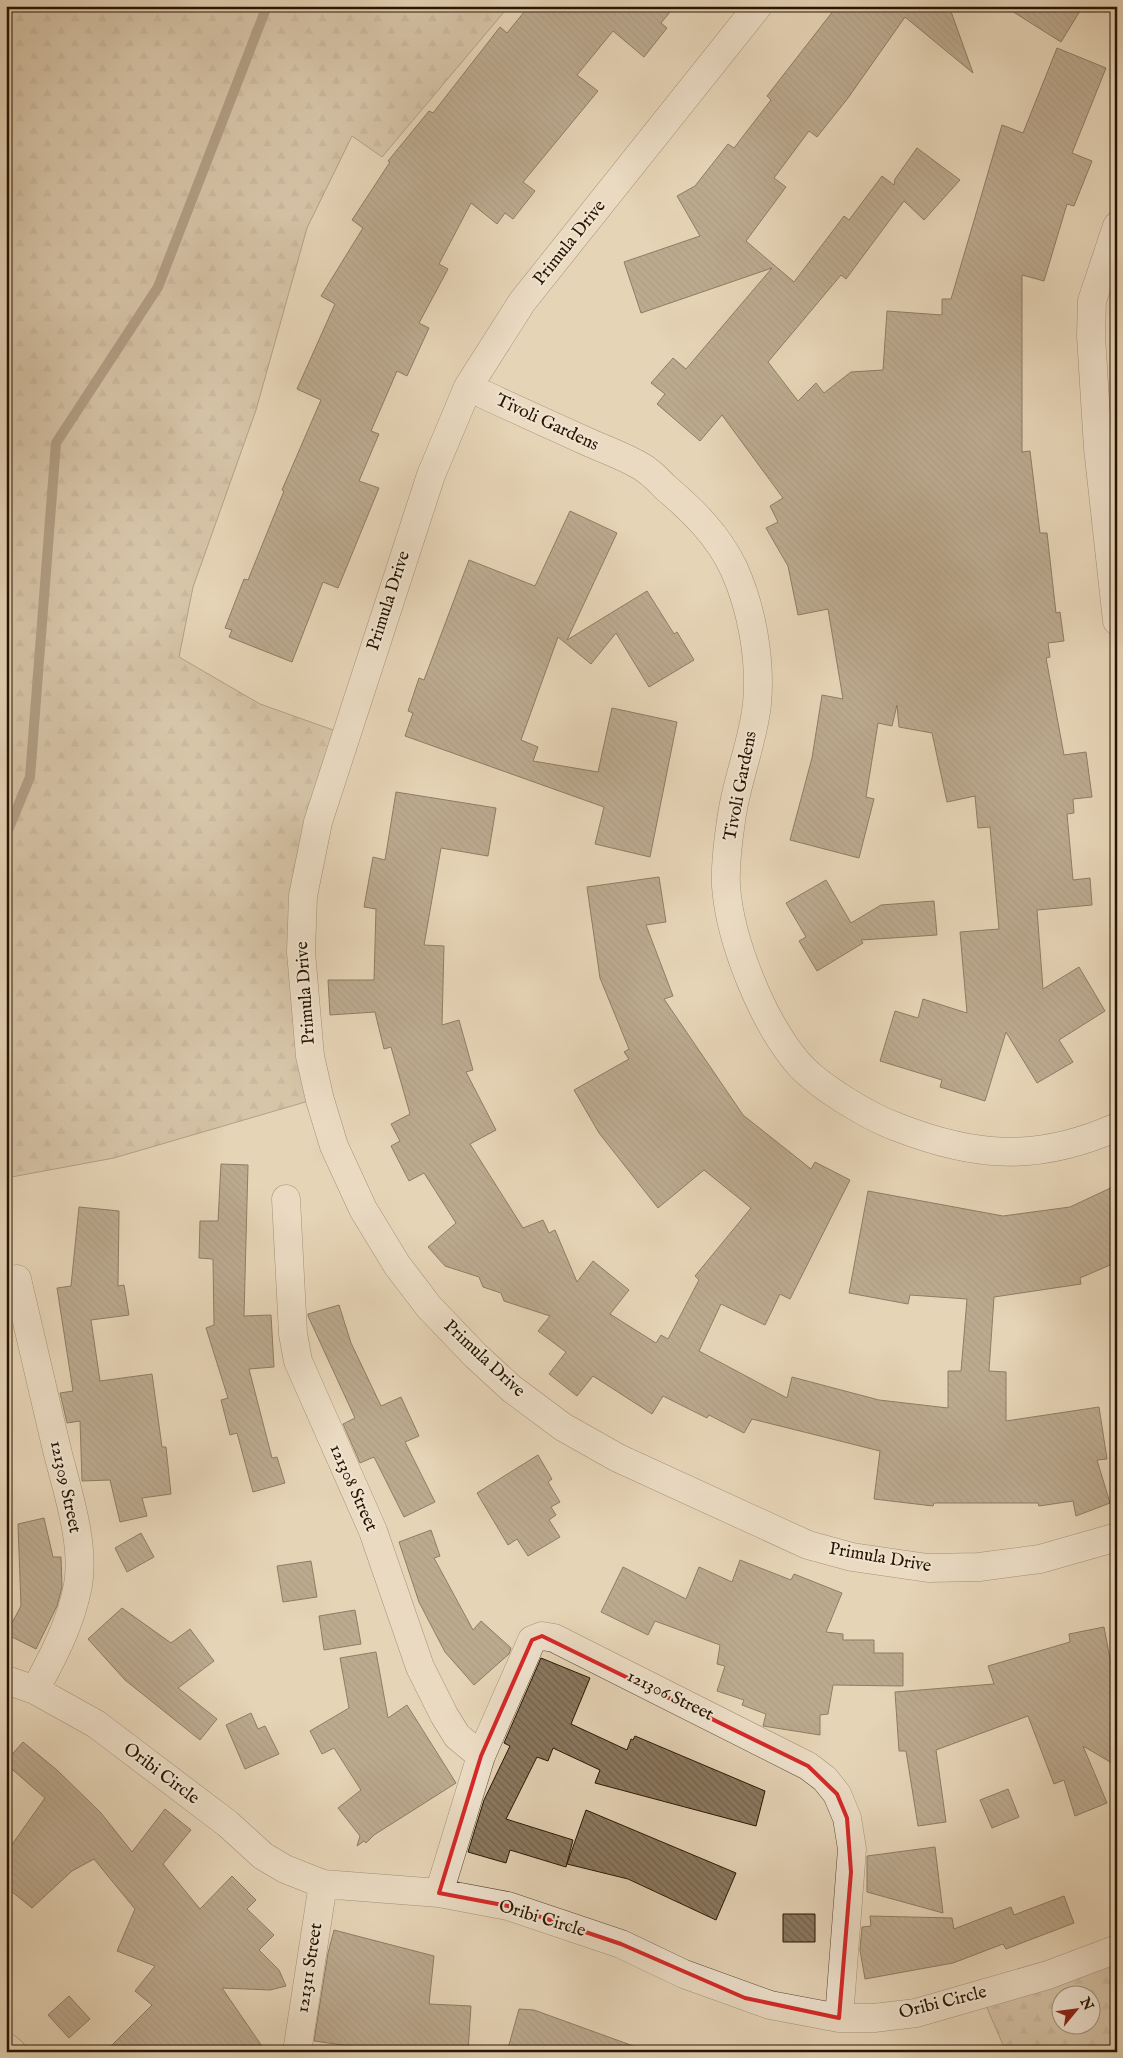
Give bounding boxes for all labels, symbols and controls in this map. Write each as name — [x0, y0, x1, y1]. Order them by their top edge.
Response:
street label: Primula Drive — [528, 196, 612, 290]
street label: Tivoli Gardens — [492, 389, 602, 457]
street label: Primula Drive — [362, 548, 416, 654]
street label: Tivoli Gardens — [719, 729, 763, 843]
street label: Primula Drive — [291, 941, 321, 1045]
street label: Primula Drive — [438, 1315, 530, 1403]
street label: 121309 Street — [44, 1439, 86, 1535]
street label: 121308 Street — [324, 1441, 382, 1535]
street label: Primula Drive — [827, 1538, 933, 1578]
street label: 121306 Street — [623, 1665, 717, 1727]
street label: Oribi Circle — [118, 1738, 204, 1810]
street label: Oribi Circle — [496, 1895, 588, 1943]
street label: 121311 Street — [292, 1921, 328, 2015]
street label: Oribi Circle — [897, 1981, 989, 2025]
north arrow — [1050, 1986, 1100, 2036]
text: N — [1075, 1994, 1097, 2014]

